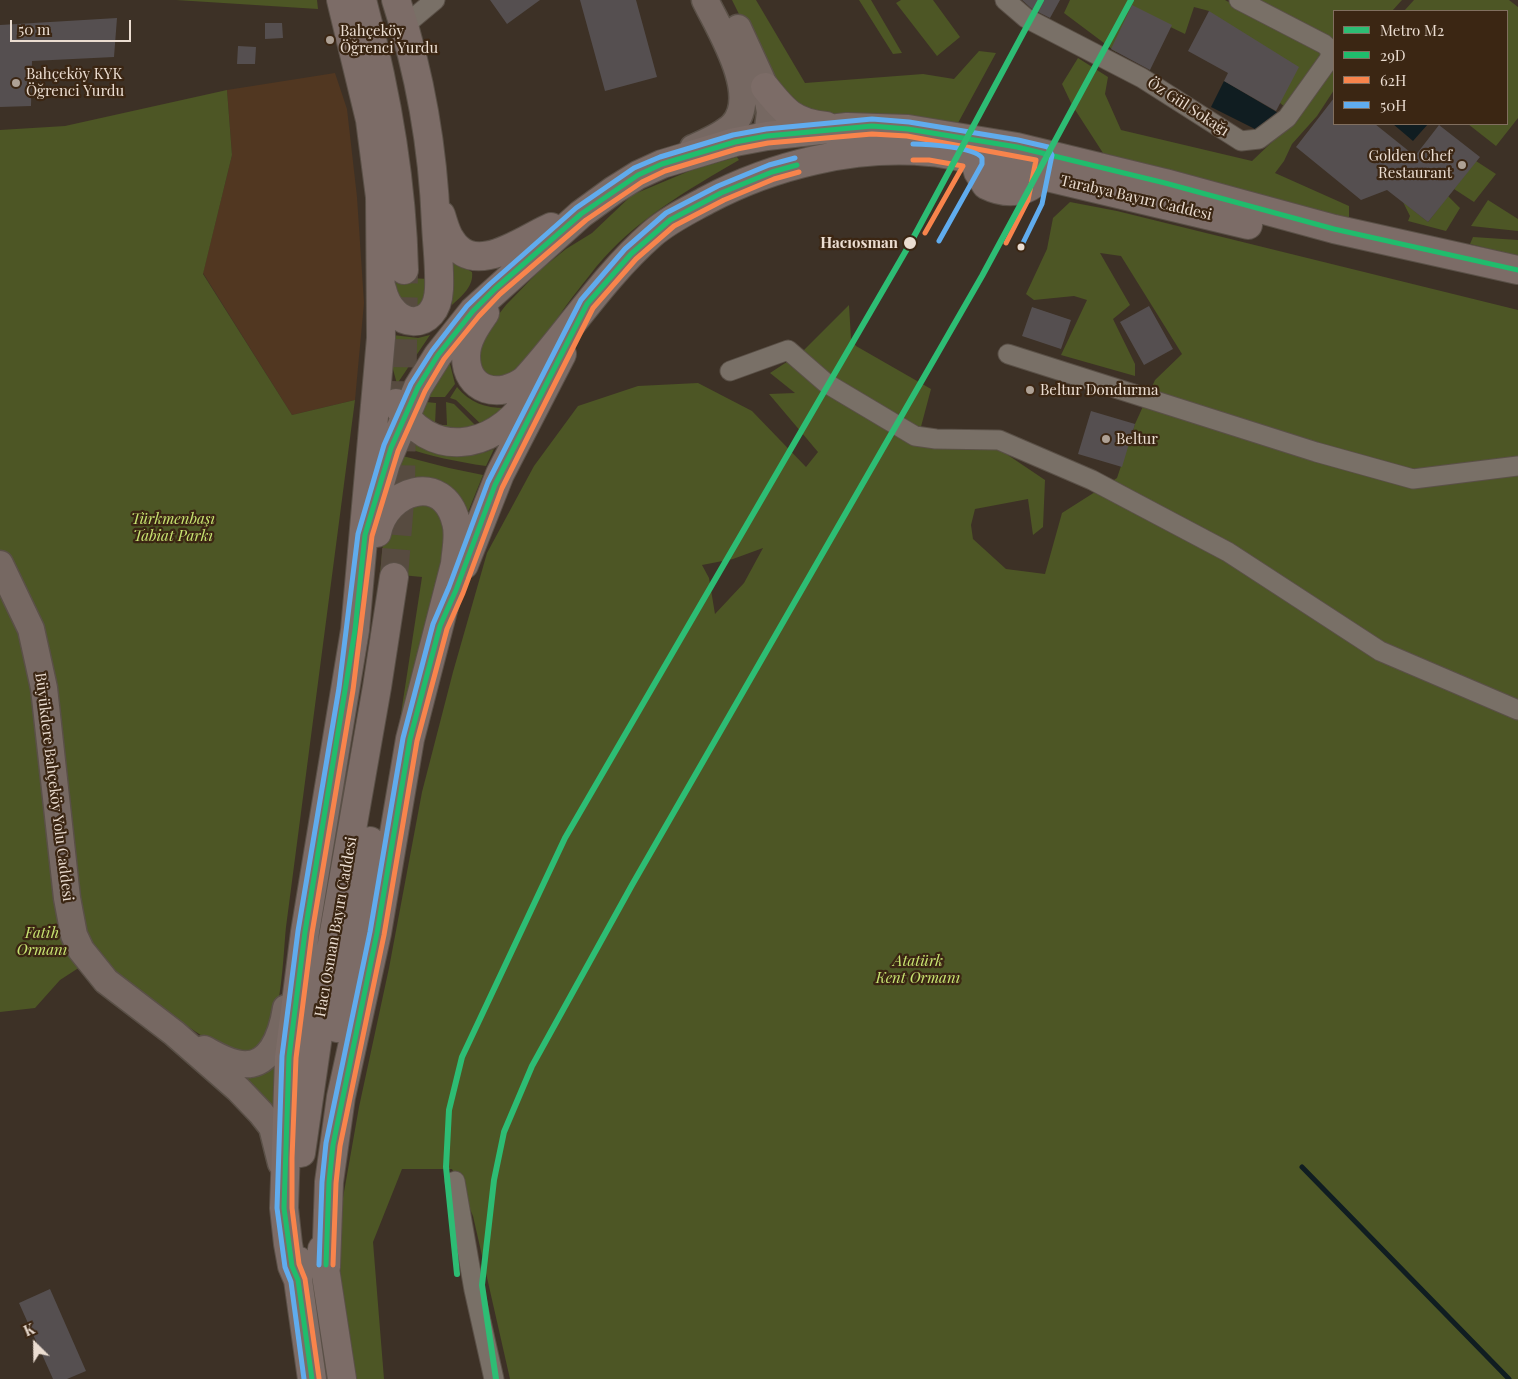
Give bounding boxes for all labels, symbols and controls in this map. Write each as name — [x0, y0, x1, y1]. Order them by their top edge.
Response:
scale bar — [12, 10, 134, 42]
legend — [1333, 10, 1508, 125]
text: 50 m — [18, 19, 50, 39]
text: Metro M2 — [1380, 20, 1444, 40]
place label: Bahçeköy Öğrenci Yurdu — [340, 22, 438, 57]
marker: Bahçeköy Öğrenci Yurdu — [324, 34, 336, 46]
text: 29D — [1380, 45, 1406, 65]
place label: Bahçeköy KYK Öğrenci Yurdu — [26, 65, 124, 100]
text: 62H — [1380, 70, 1406, 90]
street label: Öz Gül Sokağı — [1144, 74, 1232, 140]
marker: Bahçeköy KYK Öğrenci Yurdu — [10, 77, 22, 89]
text: 50H — [1380, 95, 1407, 115]
place label: Golden Chef Restaurant — [1369, 147, 1452, 182]
marker: Golden Chef Restaurant — [1456, 159, 1468, 171]
street label: Tarabya Bayırı Caddesi — [1058, 172, 1214, 224]
place label: Hacıosman — [820, 234, 898, 252]
marker: Hacıosman — [902, 235, 918, 251]
unlabelled marker — [1016, 242, 1026, 252]
place label: Beltur Dondurma — [1040, 381, 1159, 399]
marker: Beltur Dondurma — [1024, 384, 1036, 396]
place label: Beltur — [1116, 430, 1158, 448]
marker: Beltur — [1100, 433, 1112, 445]
park label: Türkmenbaşı Tabiat Parkı — [131, 510, 215, 545]
street label: Büyükdere Bahçeköy Yolu Caddesi — [31, 672, 77, 902]
street label: Hacı Osman Bayırı Caddesi — [311, 835, 361, 1019]
park label: Fatih Ormanı — [17, 924, 67, 959]
park label: Atatürk Kent Ormanı — [876, 952, 960, 987]
north arrow — [10, 1319, 60, 1369]
text: K — [21, 1319, 37, 1340]

